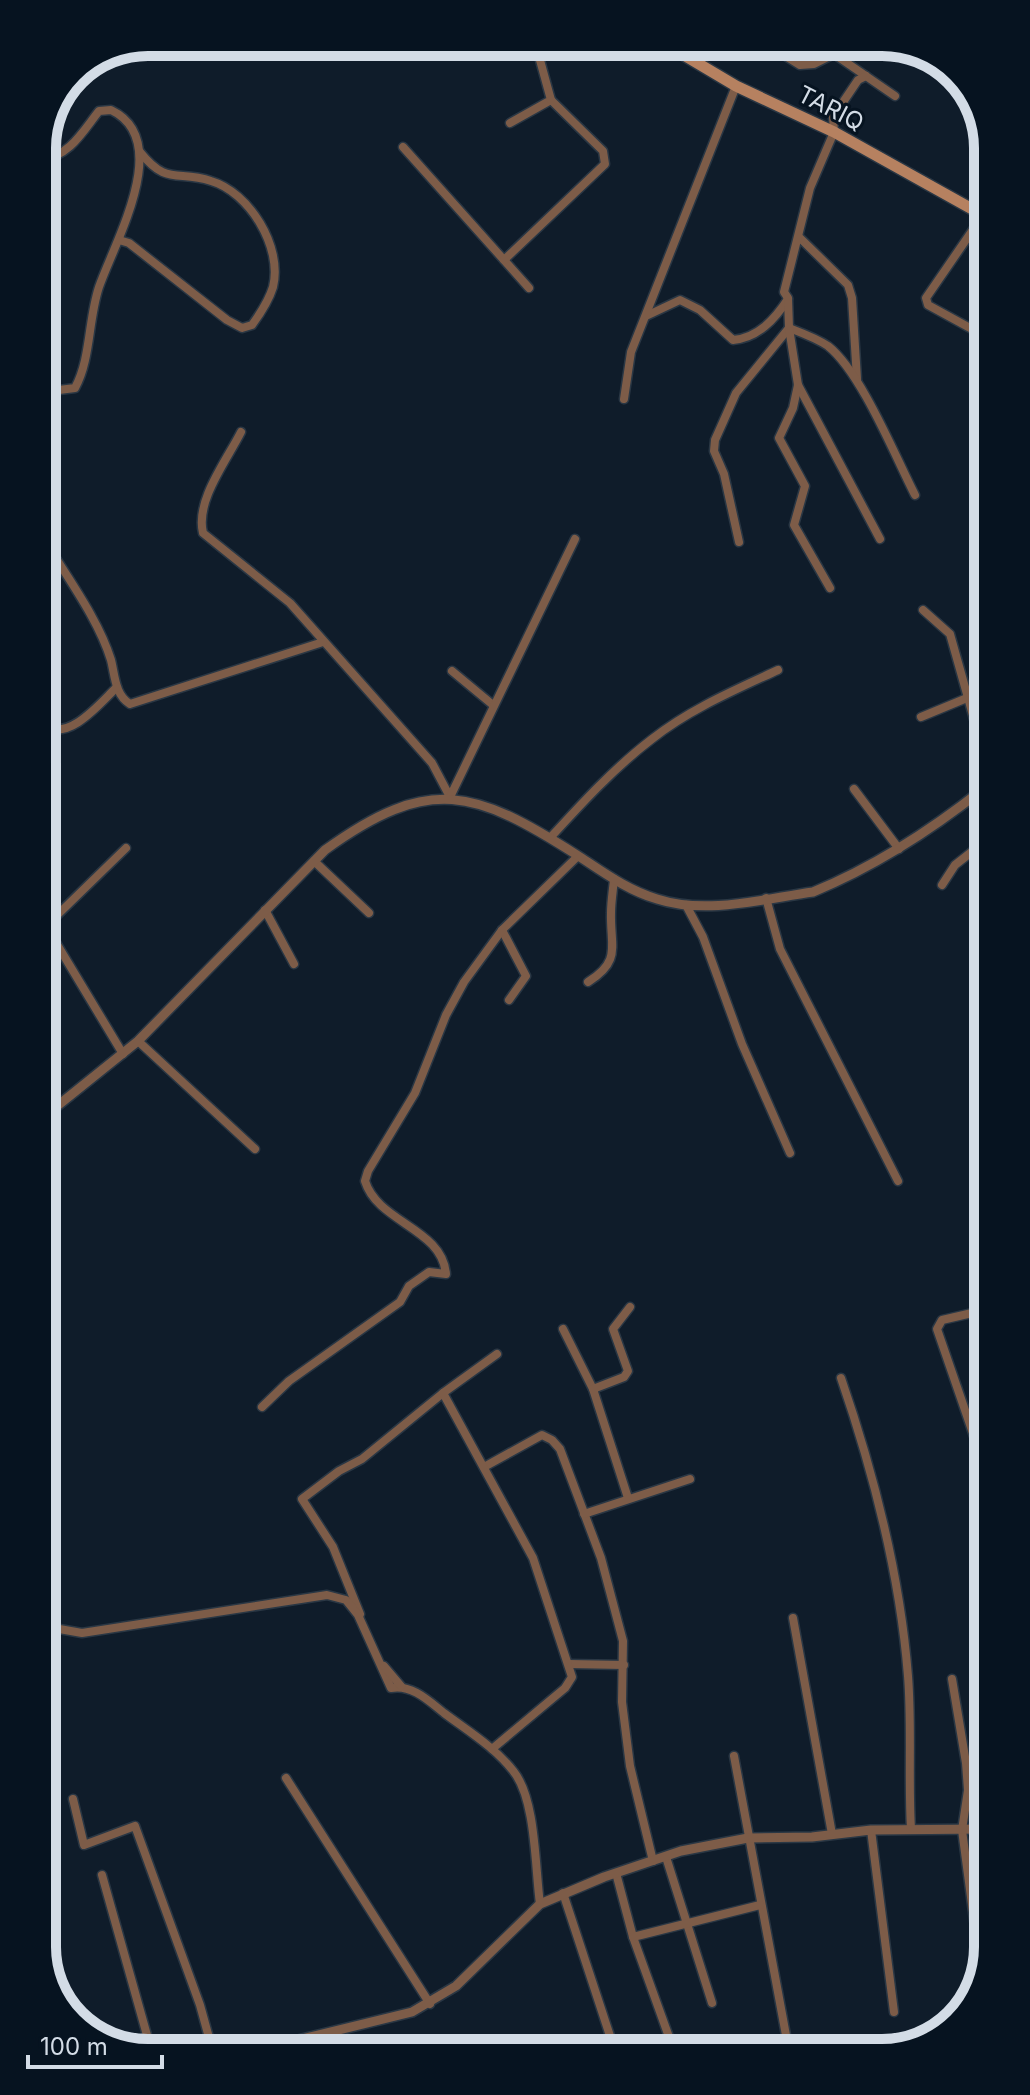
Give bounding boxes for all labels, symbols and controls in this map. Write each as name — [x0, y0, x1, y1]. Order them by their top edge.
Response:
street label: TARIQ — [793, 79, 869, 137]
scale bar — [28, 2019, 162, 2069]
text: 100 m — [40, 2032, 108, 2061]

